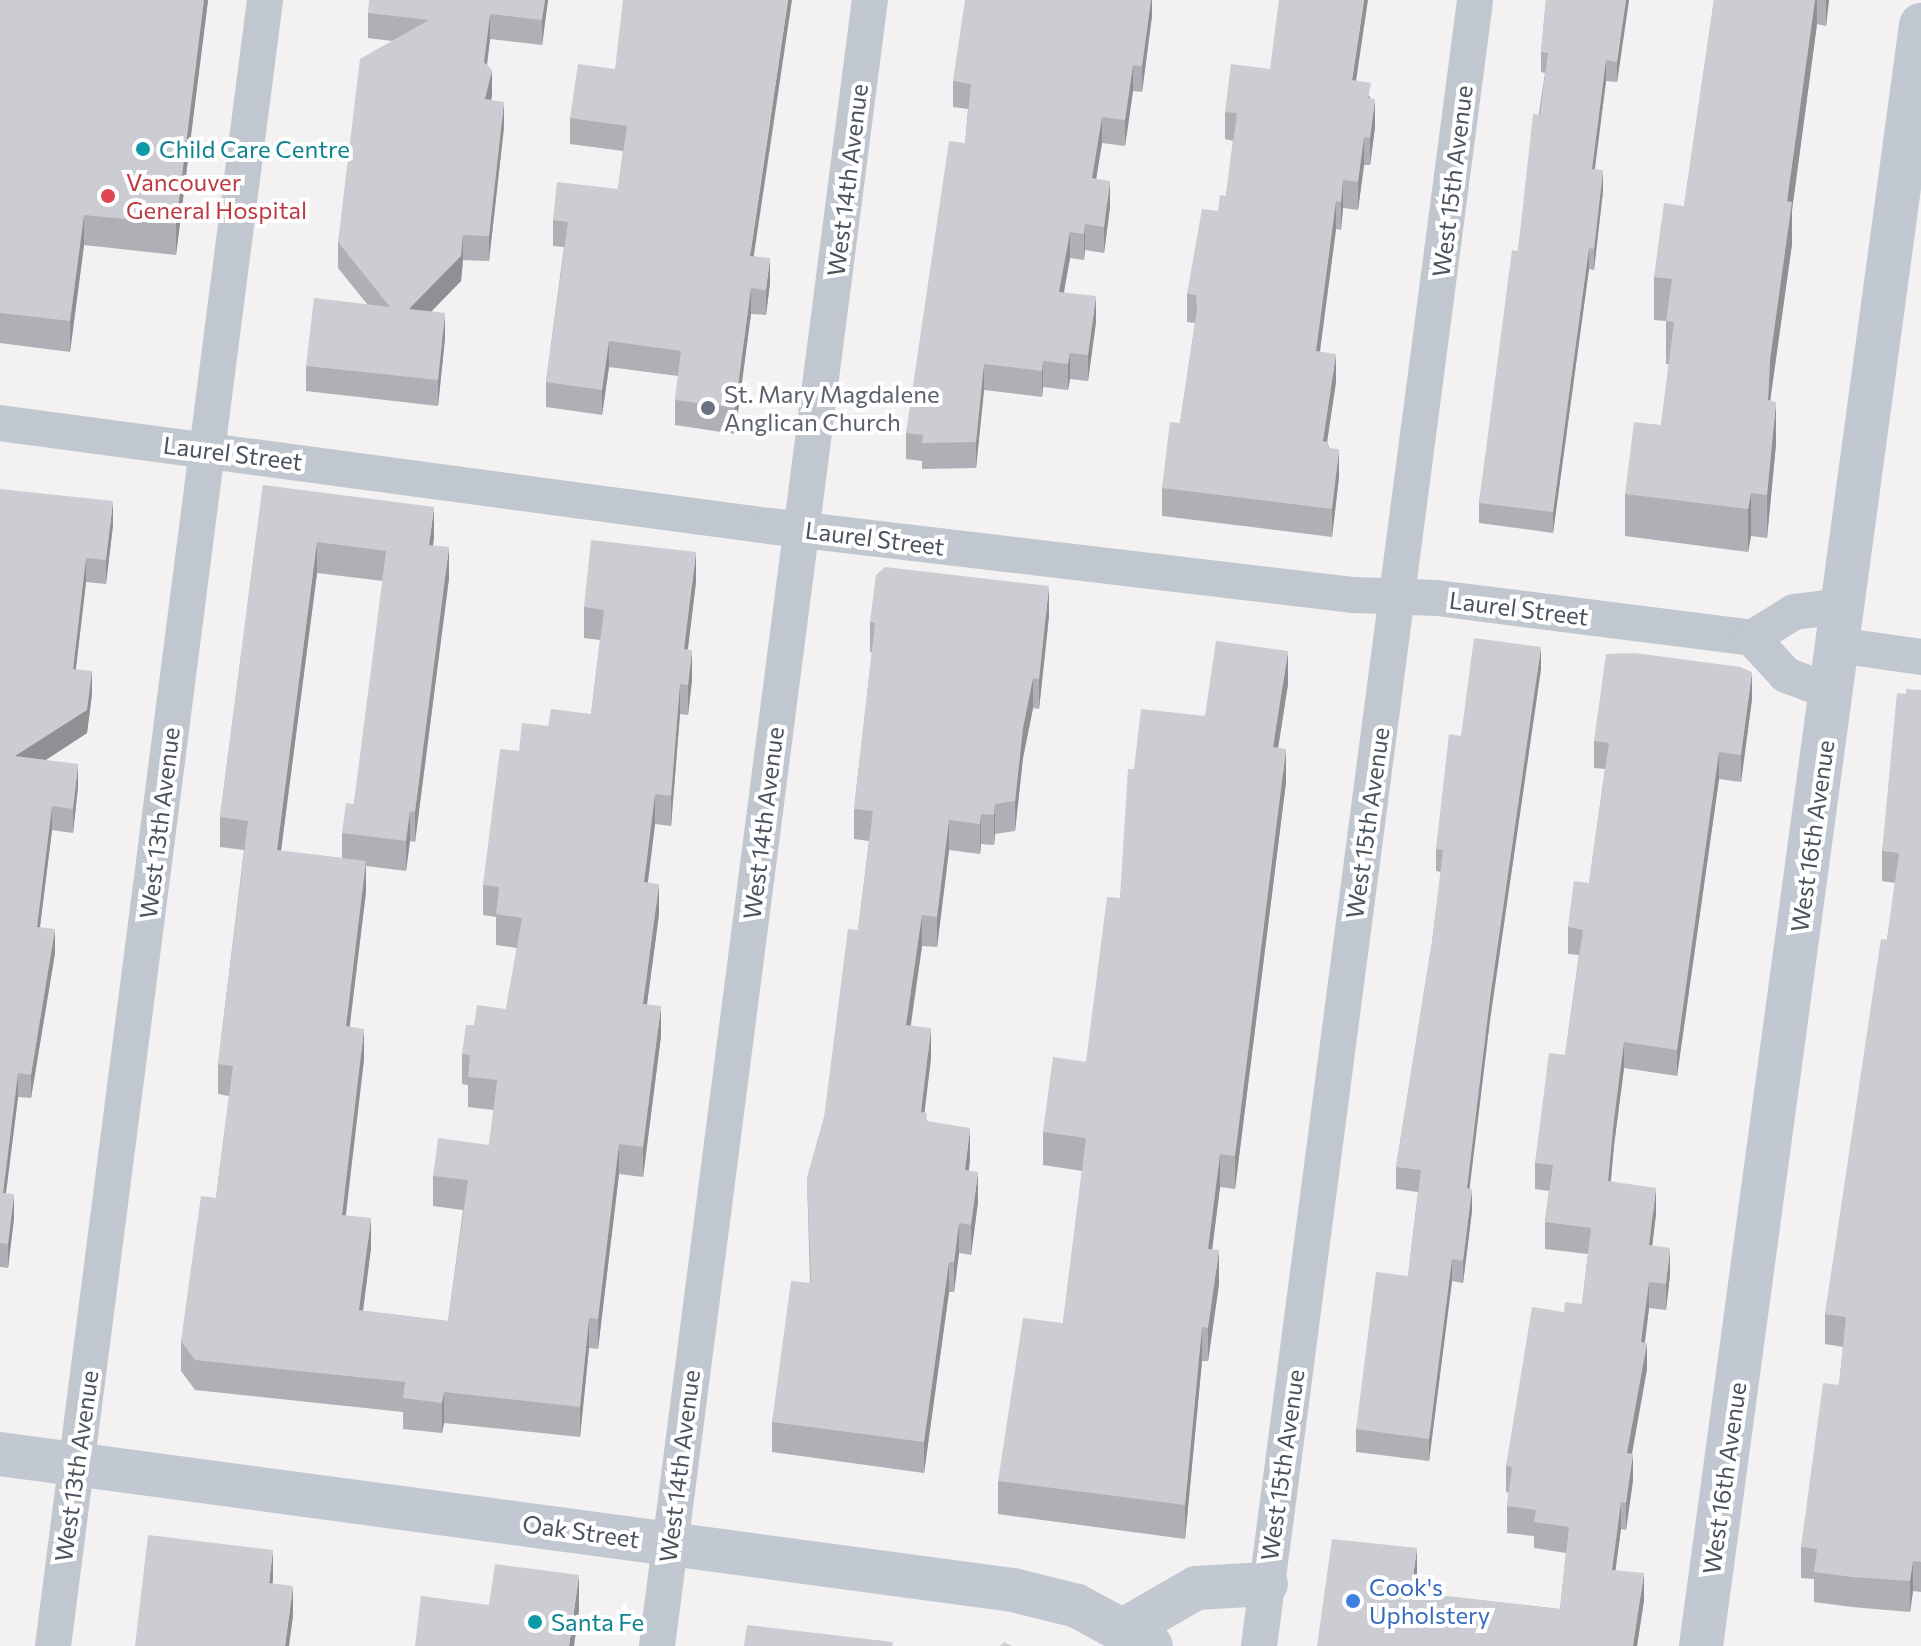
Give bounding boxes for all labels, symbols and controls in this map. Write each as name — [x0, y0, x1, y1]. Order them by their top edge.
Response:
street label: West 14th Avenue — [821, 82, 873, 278]
street label: West 15th Avenue — [1426, 83, 1478, 279]
place label: Child Care Centre — [159, 135, 350, 163]
marker: Child Care Centre — [134, 140, 152, 158]
place label: Vancouver General Hospital — [126, 168, 307, 224]
marker: Vancouver General Hospital — [97, 185, 119, 207]
place label: St. Mary Magdalene Anglican Church — [724, 380, 940, 436]
marker: St. Mary Magdalene Anglican Church — [699, 399, 717, 417]
street label: Laurel Street — [162, 430, 304, 476]
street label: Laurel Street — [804, 515, 946, 561]
street label: Laurel Street — [1448, 585, 1590, 631]
street label: West 14th Avenue — [737, 725, 789, 921]
street label: West 15th Avenue — [1339, 725, 1395, 921]
street label: West 13th Avenue — [133, 726, 185, 920]
street label: West 16th Avenue — [1784, 738, 1840, 934]
street label: West 15th Avenue — [1254, 1367, 1310, 1563]
street label: West 13th Avenue — [48, 1368, 104, 1564]
street label: West 14th Avenue — [653, 1368, 705, 1564]
street label: West 16th Avenue — [1696, 1380, 1752, 1576]
street label: Oak Street — [521, 1509, 641, 1553]
place label: Cook's Upholstery — [1369, 1573, 1490, 1629]
marker: Cook's Upholstery — [1344, 1592, 1362, 1610]
place label: Santa Fe — [551, 1608, 644, 1636]
marker: Santa Fe — [526, 1613, 544, 1631]

